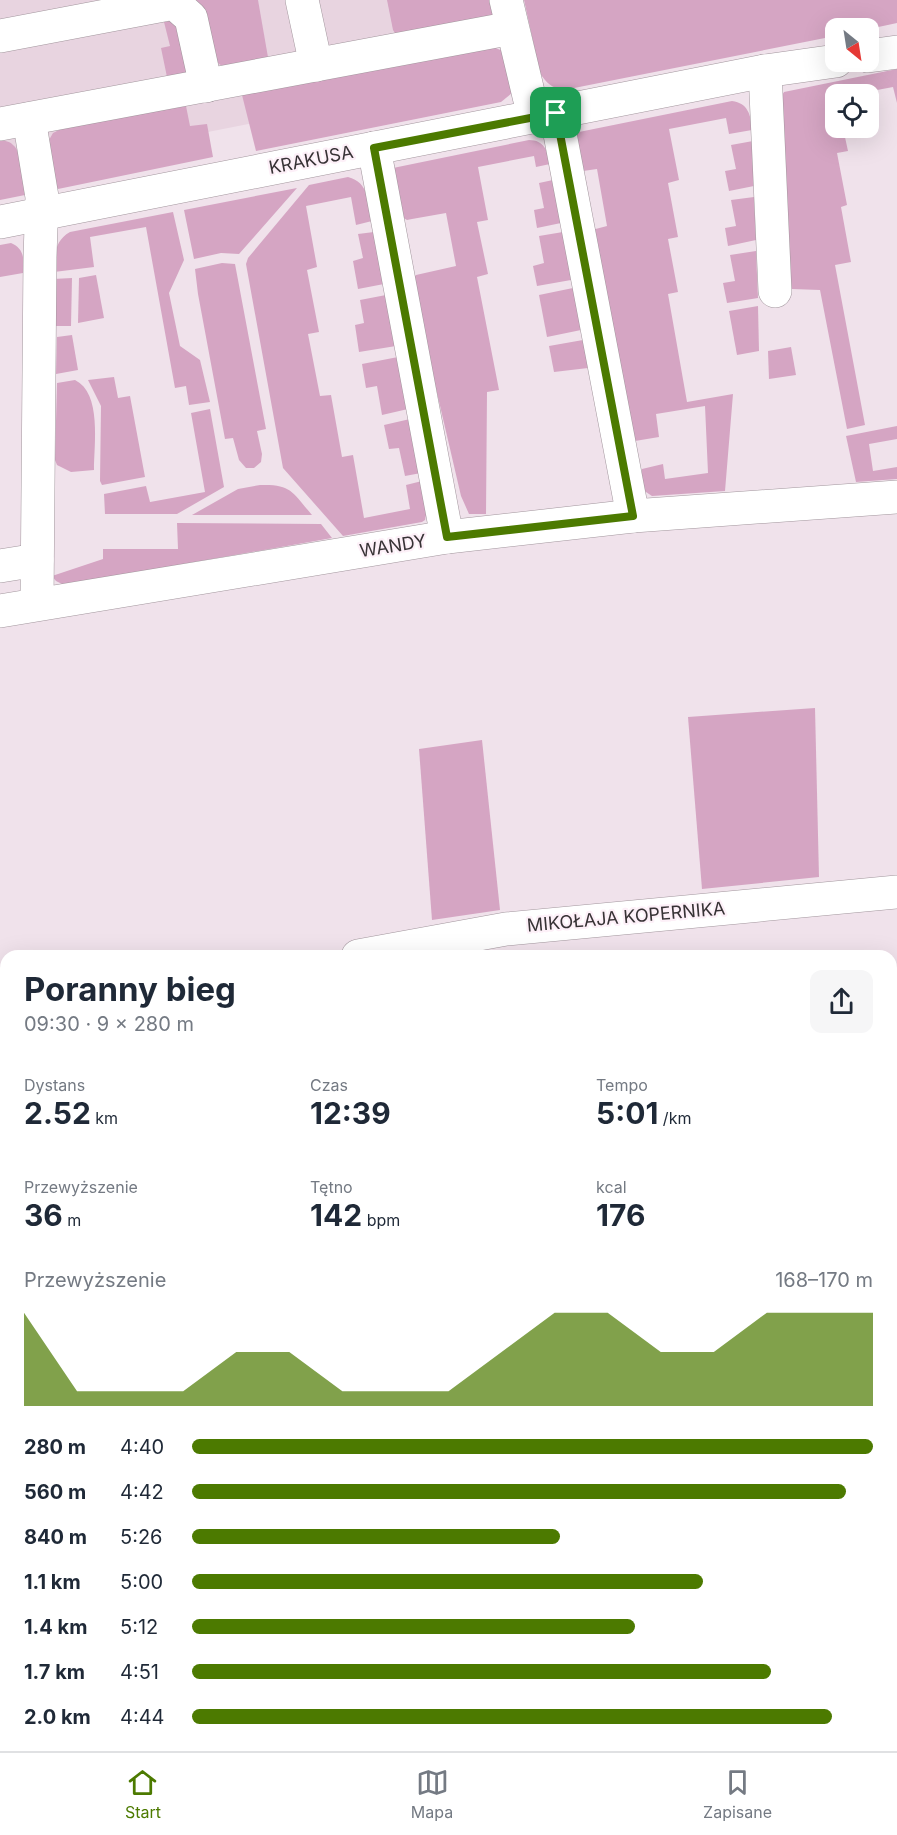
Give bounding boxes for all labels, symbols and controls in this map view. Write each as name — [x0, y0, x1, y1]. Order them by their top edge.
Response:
north arrow — [825, 18, 879, 72]
map controls — [825, 18, 879, 138]
button: locate — [825, 84, 879, 138]
pin — [530, 87, 581, 138]
icon: arrive — [539, 96, 572, 129]
street label: KRAKUSA — [267, 141, 355, 178]
street label: WANDY — [358, 530, 428, 561]
street label: MIKOŁAJA KOPERNIKA — [526, 897, 726, 936]
text: Poranny bieg — [24, 969, 236, 1009]
button: share — [810, 970, 873, 1033]
text: 09:30 · 9 × 280 m — [24, 1012, 194, 1036]
text: Dystans — [24, 1075, 85, 1095]
text: Czas — [310, 1075, 348, 1095]
text: Tempo — [596, 1075, 648, 1095]
text: 2.52 — [24, 1095, 91, 1131]
text: 12:39 — [310, 1095, 391, 1131]
text: 5:01 — [596, 1095, 658, 1131]
text: km — [91, 1108, 118, 1128]
text: /km — [658, 1108, 691, 1128]
text: Przewyższenie — [24, 1177, 138, 1197]
text: Tętno — [310, 1177, 353, 1197]
text: kcal — [596, 1177, 627, 1197]
text: 36 — [24, 1197, 63, 1233]
text: 142 — [310, 1197, 362, 1233]
text: 176 — [596, 1197, 645, 1233]
text: m — [63, 1210, 81, 1230]
text: bpm — [362, 1210, 400, 1230]
text: Przewyższenie — [24, 1268, 166, 1292]
text: 168–170 m — [775, 1268, 873, 1292]
text: 280 m — [24, 1435, 86, 1459]
text: 4:40 — [120, 1435, 164, 1459]
text: 560 m — [24, 1480, 86, 1504]
text: 4:42 — [120, 1480, 164, 1504]
text: 840 m — [24, 1525, 87, 1549]
text: 5:26 — [120, 1525, 163, 1549]
text: 1.1 km — [24, 1570, 81, 1594]
text: 5:00 — [120, 1570, 163, 1594]
text: 1.4 km — [24, 1615, 87, 1639]
text: 5:12 — [120, 1615, 158, 1639]
text: 1.7 km — [24, 1660, 85, 1684]
text: 4:51 — [120, 1660, 159, 1684]
text: 2.0 km — [24, 1705, 91, 1729]
text: 4:44 — [120, 1705, 165, 1729]
tab: Start — [125, 1766, 161, 1822]
tab: Mapa — [411, 1766, 453, 1822]
tab: Zapisane — [703, 1766, 772, 1822]

